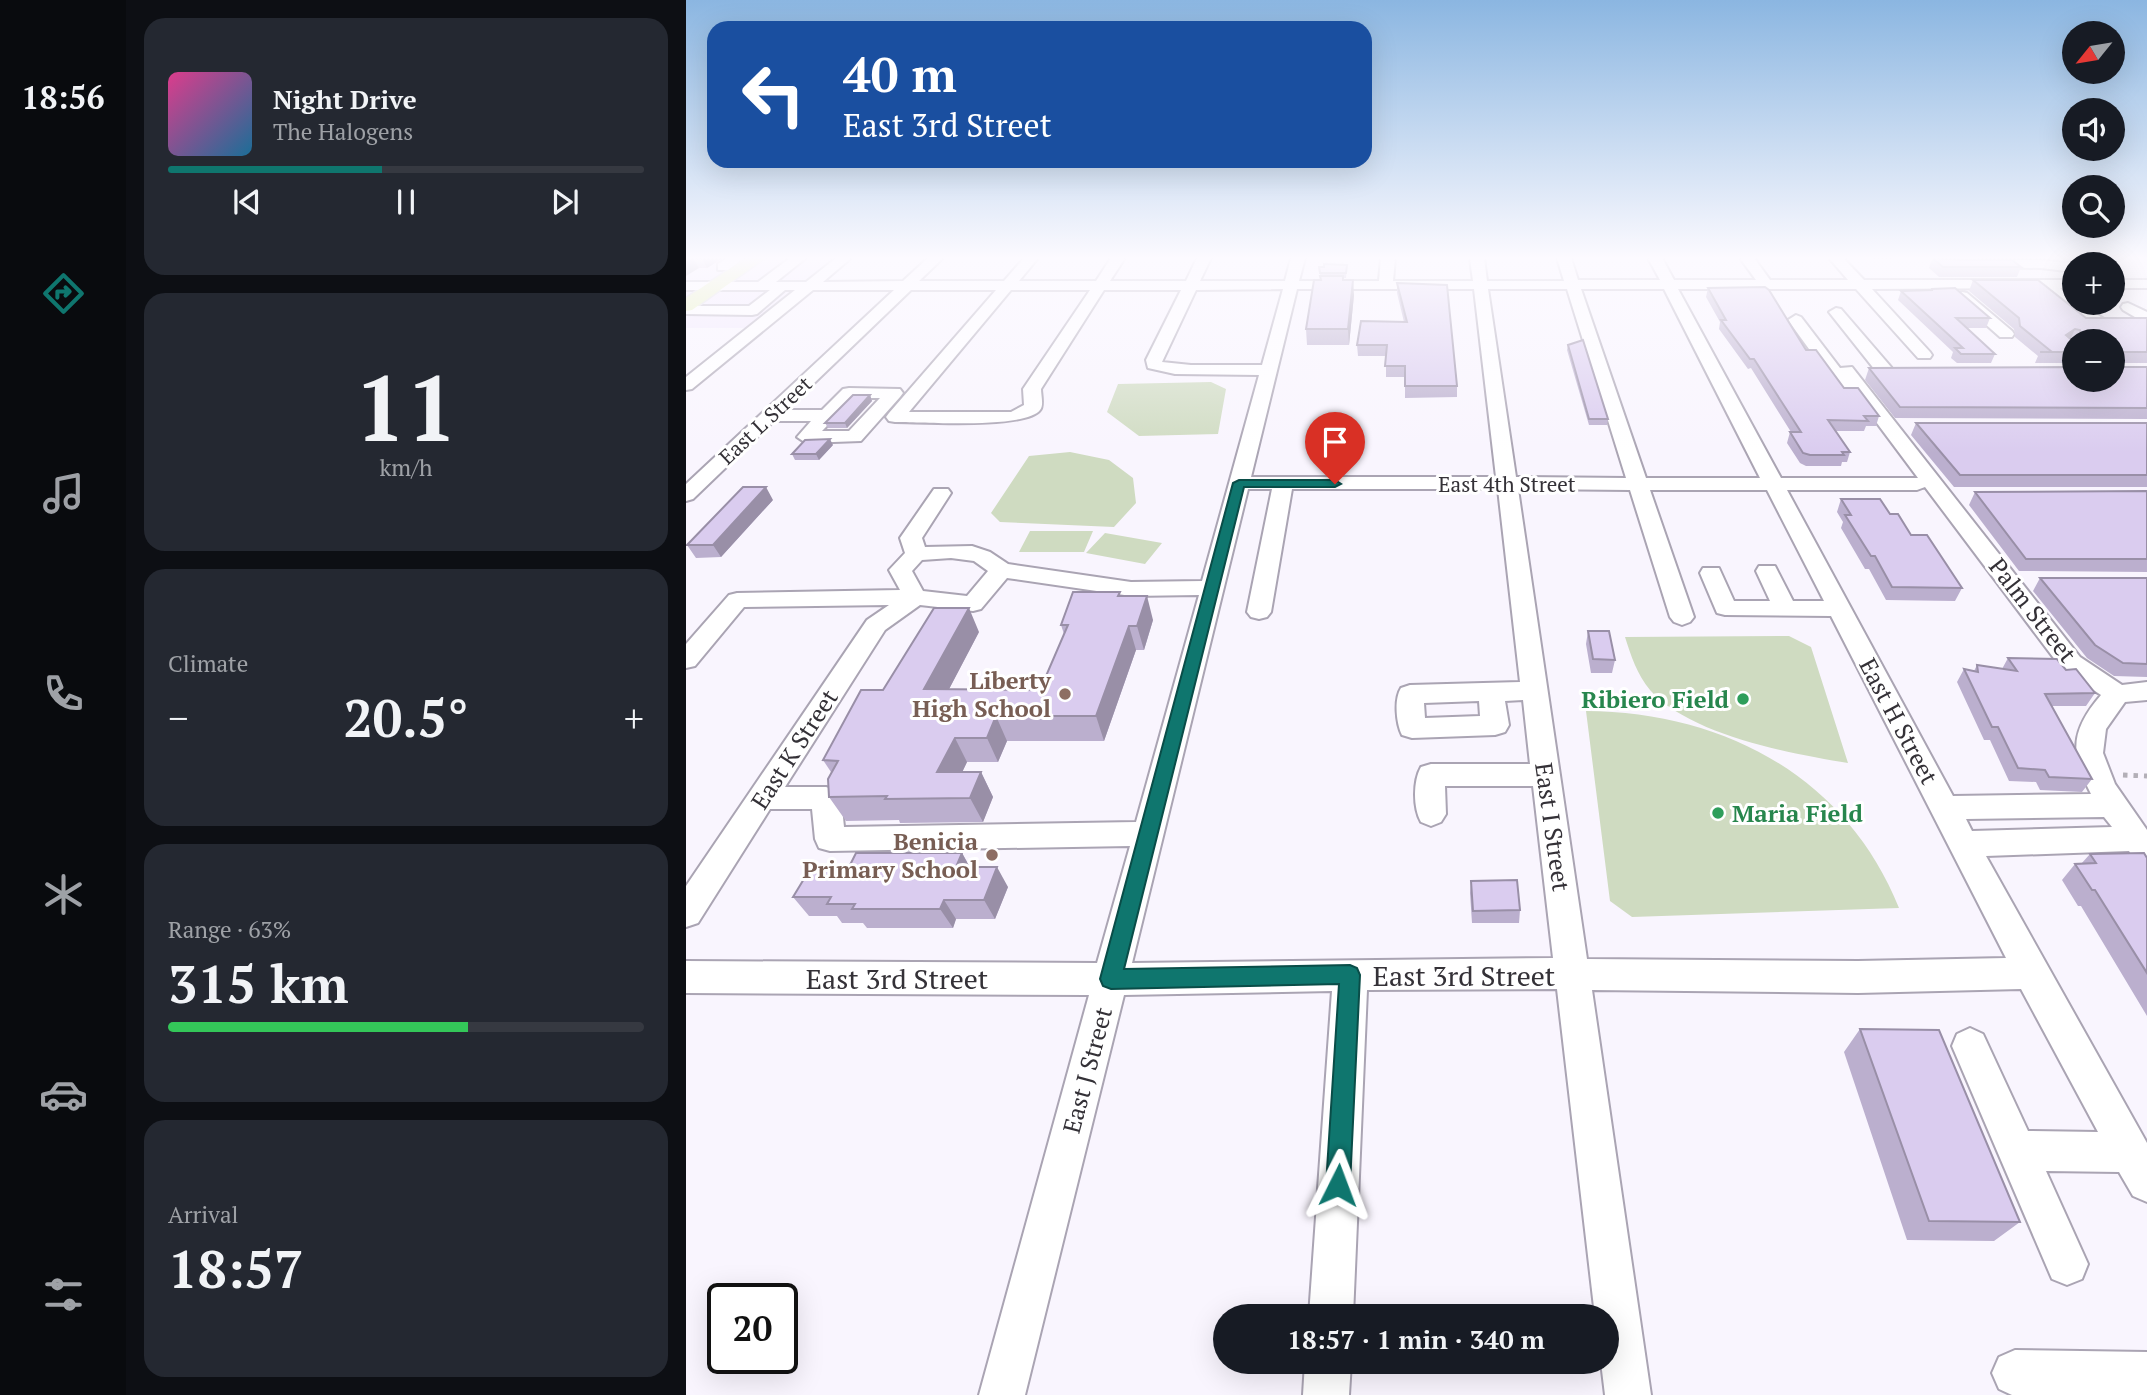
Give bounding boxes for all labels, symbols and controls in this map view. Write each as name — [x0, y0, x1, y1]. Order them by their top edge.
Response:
north arrow — [2062, 21, 2124, 84]
map controls — [2062, 21, 2125, 392]
text: 40 m — [843, 41, 957, 106]
icon: left — [728, 49, 819, 140]
text: 18:56 — [21, 76, 105, 118]
text: Night Drive — [273, 82, 417, 116]
button: sound — [2062, 98, 2125, 161]
text: East 3rd Street — [843, 104, 1052, 146]
text: The Halogens — [273, 116, 413, 147]
button: search — [2062, 175, 2125, 238]
icon: previous — [228, 183, 266, 221]
icon: pause — [387, 183, 425, 221]
icon: next — [546, 183, 584, 221]
button: + — [2062, 252, 2125, 315]
icon: directions — [39, 269, 88, 318]
button: − — [2062, 329, 2125, 392]
text: 11 — [355, 346, 457, 467]
street label: East L Street — [712, 370, 818, 470]
pin — [1305, 412, 1365, 484]
icon: arrive — [1316, 423, 1354, 461]
text: km/h — [379, 452, 433, 483]
icon: music — [39, 469, 88, 518]
street label: East 4th Street — [1438, 470, 1576, 498]
street label: Palm Street — [1982, 551, 2084, 669]
text: Climate — [168, 648, 248, 679]
street label: East H Street — [1852, 652, 1946, 790]
place label: Liberty High School — [912, 664, 1052, 724]
icon: phone — [39, 669, 88, 718]
text: 20.5° — [343, 683, 469, 752]
street label: East K Street — [743, 683, 845, 815]
place label: Ribiero Field — [1581, 683, 1730, 715]
marker: Liberty High School — [1057, 686, 1073, 702]
marker: Ribiero Field — [1735, 691, 1751, 707]
text: − — [168, 693, 188, 743]
text: + — [624, 693, 644, 743]
street label: East I Street — [1528, 761, 1578, 893]
place label: Maria Field — [1732, 797, 1863, 829]
marker: Maria Field — [1710, 805, 1726, 821]
place label: Benicia Primary School — [802, 825, 979, 885]
marker: Benicia Primary School — [984, 847, 1000, 863]
icon: climate — [39, 870, 88, 919]
text: Range · 63% — [168, 914, 291, 945]
text: 315 km — [168, 949, 349, 1018]
street label: East 3rd Street — [1373, 957, 1556, 994]
street label: East 3rd Street — [806, 960, 989, 997]
street label: East J Street — [1055, 1003, 1119, 1137]
icon: car — [39, 1070, 88, 1119]
position arrow — [1301, 1148, 1375, 1222]
text: Arrival — [168, 1199, 239, 1230]
text: 18:57 — [168, 1234, 303, 1303]
icon: filters — [39, 1270, 88, 1319]
speed limit sign: 20 — [707, 1283, 798, 1374]
text: 18:57 · 1 min · 340 m — [1287, 1322, 1545, 1356]

